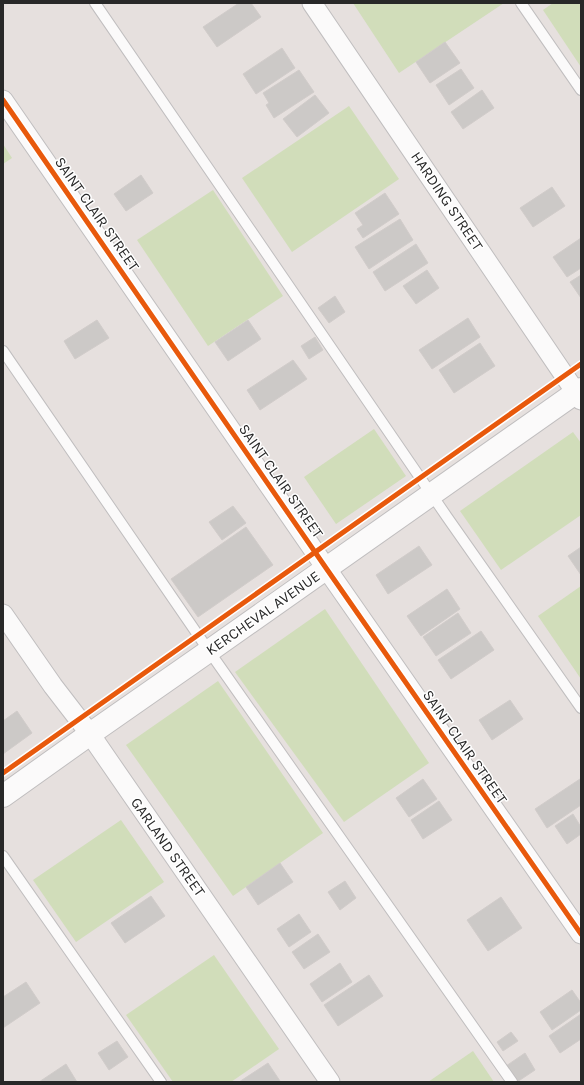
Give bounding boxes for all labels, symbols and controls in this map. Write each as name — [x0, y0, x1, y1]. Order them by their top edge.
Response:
street label: HARDING STREET — [407, 148, 487, 254]
street label: SAINT CLAIR STREET — [51, 153, 143, 275]
street label: SAINT CLAIR STREET — [235, 420, 327, 542]
street label: KERCHEVAL AVENUE — [203, 567, 323, 659]
street label: SAINT CLAIR STREET — [419, 686, 511, 808]
street label: GARLAND STREET — [127, 794, 209, 900]

